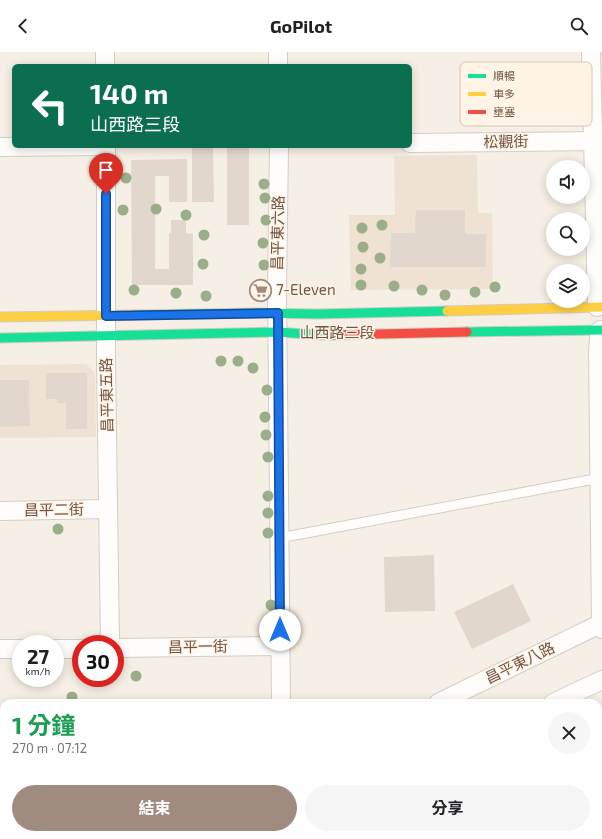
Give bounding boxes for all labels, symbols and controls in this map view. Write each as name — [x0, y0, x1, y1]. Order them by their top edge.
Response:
icon: back — [12, 15, 34, 37]
text: GoPilot — [270, 15, 332, 37]
icon: search — [568, 15, 590, 37]
legend — [460, 62, 592, 126]
text: 順暢 — [493, 69, 515, 82]
text: 140 m — [90, 76, 168, 110]
icon: left — [24, 80, 76, 132]
text: 車多 — [493, 87, 515, 100]
text: 壅塞 — [493, 105, 515, 118]
text: 山西路三段 — [90, 113, 180, 135]
street label: 松觀街 — [483, 132, 529, 150]
pin — [89, 153, 123, 194]
icon: arrive — [95, 159, 117, 181]
map controls — [546, 160, 590, 308]
button: sound — [546, 160, 590, 204]
street label: 昌平東六路 — [267, 195, 287, 271]
button: search — [546, 212, 590, 256]
button: layers — [546, 264, 590, 308]
supermarket icon: 7-Eleven — [248, 277, 274, 303]
place label: 7-Eleven — [276, 280, 336, 298]
street label: 山西路三段 — [299, 323, 375, 341]
street label: 昌平東五路 — [96, 357, 116, 433]
street label: 昌平二街 — [24, 499, 84, 519]
position arrow — [259, 609, 301, 651]
speed limit sign: 30 — [72, 635, 124, 687]
street label: 昌平一街 — [168, 636, 228, 656]
street label: 昌平東八路 — [482, 638, 557, 687]
text: 27 — [27, 644, 49, 668]
text: km/h — [26, 665, 50, 677]
text: 1 分鐘 — [12, 710, 76, 739]
button: close — [548, 712, 590, 754]
text: 270 m · 07:12 — [12, 740, 87, 756]
button: 結束 — [12, 785, 297, 831]
button: 分享 — [305, 785, 590, 831]

